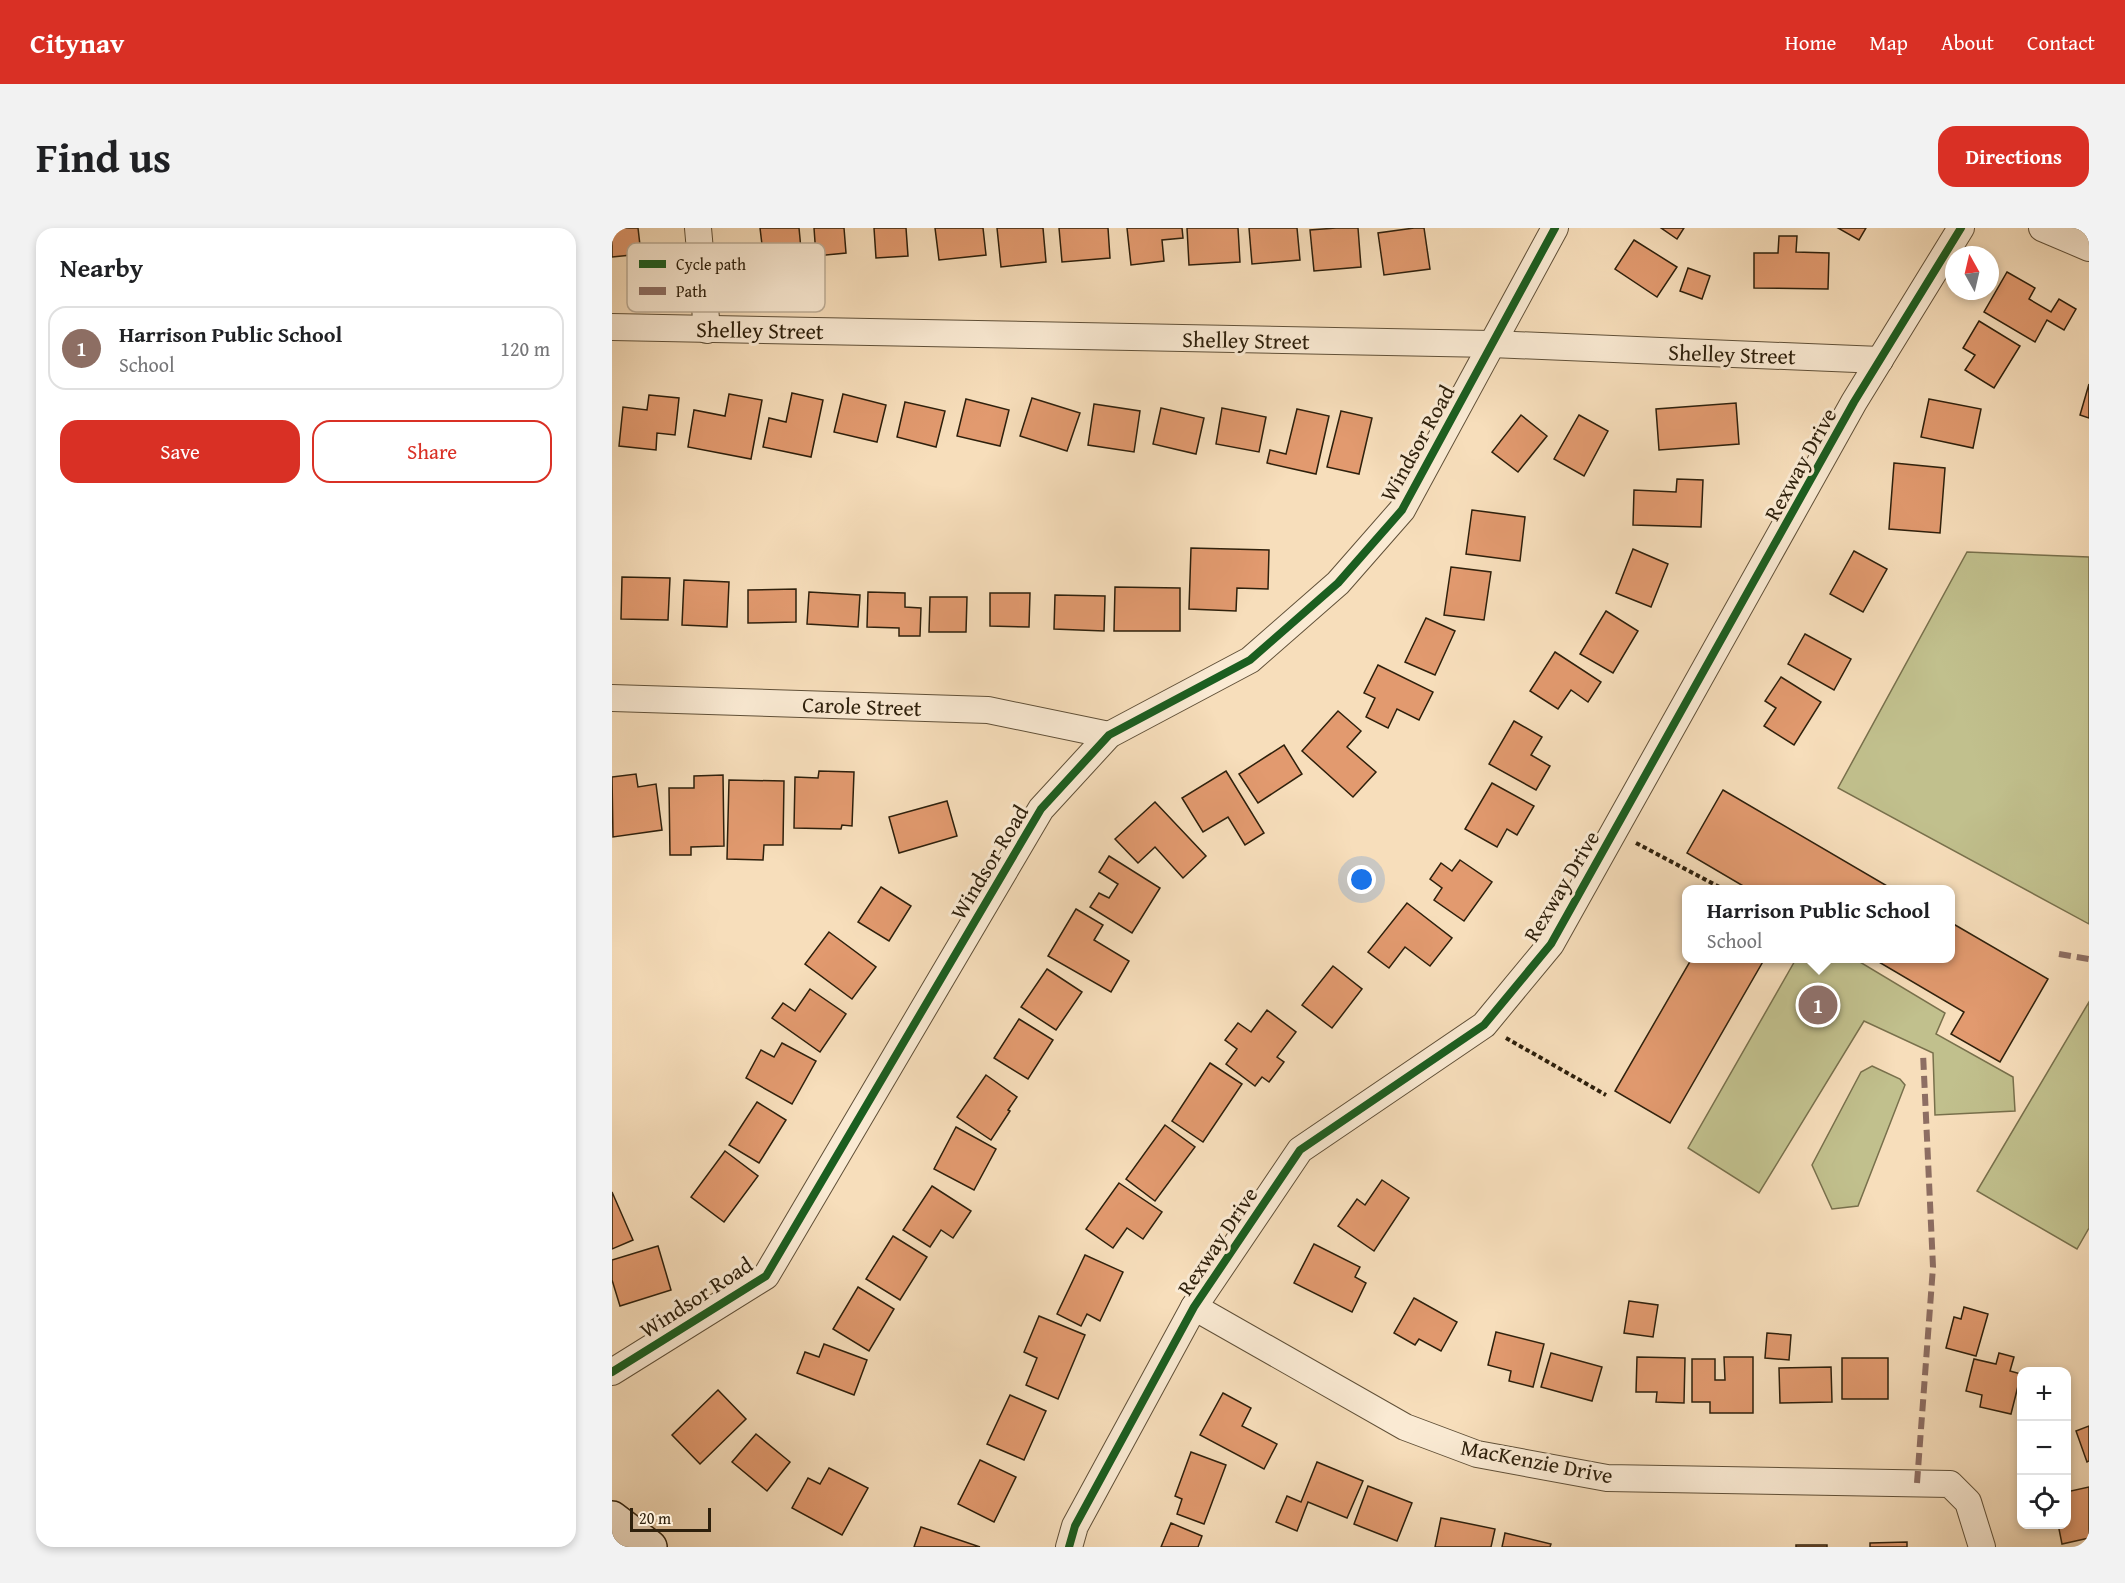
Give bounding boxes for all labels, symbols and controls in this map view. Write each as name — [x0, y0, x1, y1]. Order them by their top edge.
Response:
text: Citynav — [30, 22, 124, 63]
text: Home — [1785, 27, 1836, 58]
text: Map — [1869, 27, 1908, 58]
text: About — [1941, 27, 1994, 58]
text: Contact — [2027, 27, 2095, 58]
text: Find us — [36, 126, 171, 187]
button: Directions — [1938, 126, 2089, 187]
legend — [627, 243, 825, 312]
north arrow — [1945, 246, 1999, 300]
text: Nearby — [60, 248, 143, 287]
text: Cycle path — [676, 252, 746, 276]
text: Path — [676, 279, 707, 303]
street label: Shelley Street — [696, 313, 824, 347]
text: Harrison Public School — [119, 318, 342, 350]
street label: Shelley Street — [1182, 323, 1310, 357]
text: 1 — [76, 334, 87, 363]
text: 120 m — [500, 334, 550, 363]
street label: Shelley Street — [1668, 336, 1797, 372]
text: School — [119, 350, 175, 379]
street label: Windsor Road — [1372, 379, 1462, 507]
street label: Rexway Drive — [1756, 402, 1844, 526]
button: Save — [60, 420, 300, 483]
button: Share — [312, 420, 552, 483]
street label: Carole Street — [802, 688, 922, 724]
street label: Windsor Road — [942, 798, 1036, 925]
street label: Rexway Drive — [1515, 824, 1607, 948]
your location — [1347, 865, 1376, 894]
popup — [1682, 885, 1955, 963]
text: Harrison Public School — [1707, 894, 1930, 926]
text: School — [1707, 926, 1762, 955]
pin: 1 — [1798, 982, 1838, 1028]
street label: Rexway Drive — [1169, 1180, 1265, 1302]
street label: Windsor Road — [633, 1248, 759, 1346]
map controls — [2017, 1367, 2071, 1529]
button: + — [2017, 1367, 2071, 1421]
button: − — [2017, 1421, 2071, 1475]
street label: MacKenzie Drive — [1458, 1431, 1616, 1491]
button: locate — [2017, 1475, 2071, 1529]
scale bar — [630, 1505, 711, 1532]
text: 20 m — [639, 1506, 671, 1530]

